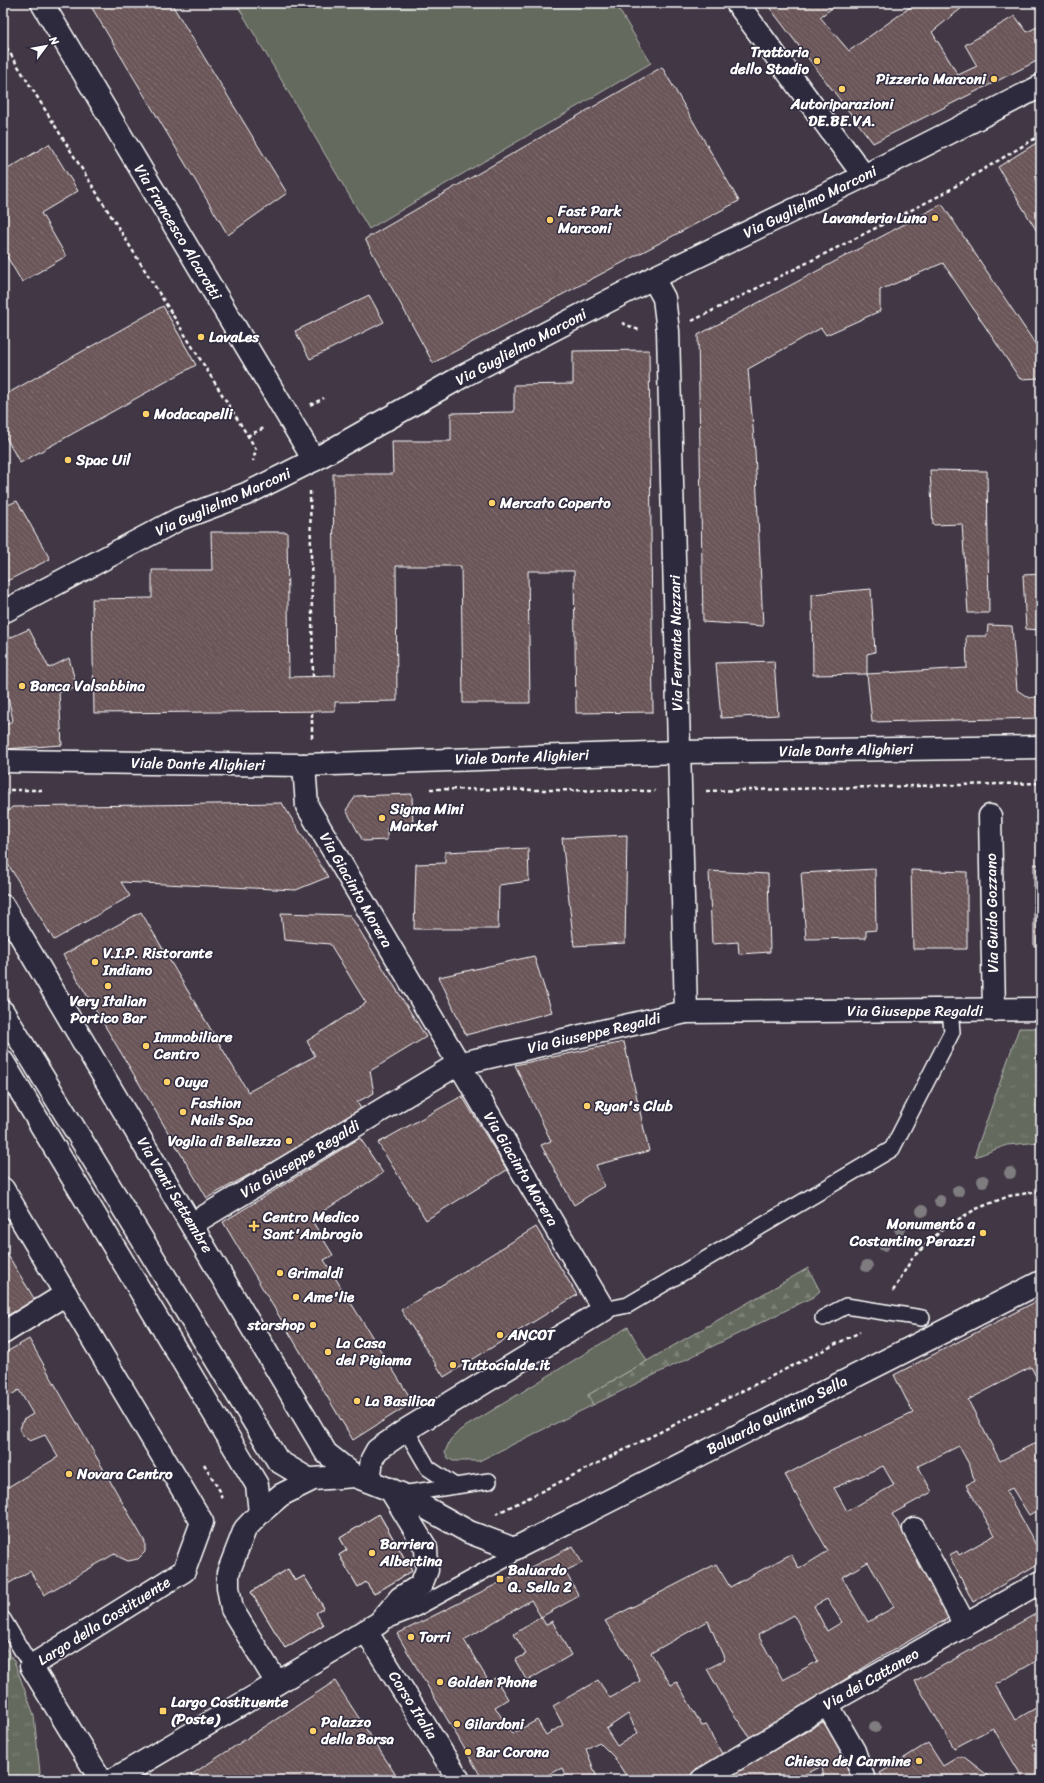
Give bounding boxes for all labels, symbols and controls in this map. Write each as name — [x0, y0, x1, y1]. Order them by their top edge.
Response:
north arrow — [26, 26, 66, 66]
text: N — [43, 32, 64, 50]
place label: Trattoria dello Stadio — [730, 39, 809, 82]
marker: Trattoria dello Stadio — [812, 56, 822, 66]
place label: Pizzeria Marconi — [876, 66, 987, 92]
marker: Pizzeria Marconi — [989, 74, 999, 84]
marker: Autoriparazioni DE.BE.VA. — [837, 84, 847, 94]
place label: Autoriparazioni DE.BE.VA. — [790, 91, 894, 134]
street label: Via Guglielmo Marconi — [739, 158, 882, 246]
street label: Via Francesco Alcarotti — [127, 159, 229, 306]
place label: Fast Park Marconi — [557, 198, 623, 241]
place label: Lavanderia Luna — [823, 205, 927, 231]
marker: Lavanderia Luna — [930, 213, 940, 223]
marker: Fast Park Marconi — [545, 215, 555, 225]
street label: Via Guglielmo Marconi — [450, 301, 592, 393]
place label: LavaLes — [209, 324, 260, 350]
marker: LavaLes — [196, 332, 206, 342]
place label: Modacapelli — [153, 401, 233, 427]
marker: Modacapelli — [141, 409, 151, 419]
place label: Spac Uil — [75, 447, 131, 473]
marker: Spac Uil — [63, 455, 73, 465]
street label: Via Guglielmo Marconi — [151, 460, 296, 544]
place label: Mercato Coperto — [499, 490, 611, 516]
marker: Mercato Coperto — [487, 498, 497, 508]
street label: Via Ferrante Nazzari — [662, 574, 690, 711]
place label: Banca Valsabbina — [30, 673, 145, 699]
marker: Banca Valsabbina — [17, 681, 27, 691]
street label: Viale Dante Alighieri — [779, 736, 914, 764]
street label: Viale Dante Alighieri — [455, 742, 590, 772]
street label: Viale Dante Alighieri — [131, 750, 266, 778]
place label: Sigma Mini Market — [389, 796, 464, 839]
marker: Sigma Mini Market — [377, 813, 387, 823]
street label: Via Giacinto Morera — [312, 827, 400, 953]
street label: Via Guido Gozzano — [978, 853, 1006, 973]
place label: V.I.P. Ristorante Indiano — [102, 940, 213, 983]
marker: V.I.P. Ristorante Indiano — [90, 957, 100, 967]
marker: Very Italian Portico Bar — [103, 981, 113, 991]
place label: Very Italian Portico Bar — [70, 988, 148, 1031]
street label: Via Giuseppe Regaldi — [847, 998, 984, 1024]
street label: Via Giuseppe Regaldi — [525, 1005, 664, 1061]
place label: Immobiliare Centro — [153, 1024, 233, 1067]
marker: Immobiliare Centro — [141, 1041, 151, 1051]
place label: Ouya — [174, 1069, 209, 1095]
marker: Ouya — [162, 1077, 172, 1087]
place label: Fashion Nails Spa — [190, 1090, 253, 1133]
place label: Ryan's Club — [594, 1093, 673, 1119]
marker: Ryan's Club — [582, 1101, 592, 1111]
marker: Fashion Nails Spa — [178, 1107, 188, 1117]
street label: Via Giacinto Morera — [476, 1107, 566, 1232]
street label: Via Giuseppe Regaldi — [235, 1112, 366, 1205]
place label: Voglia di Bellezza — [168, 1128, 281, 1154]
street label: Via Venti Settembre — [130, 1132, 220, 1259]
marker: Voglia di Bellezza — [284, 1136, 294, 1146]
place label: Centro Medico Sant'Ambrogio — [262, 1204, 363, 1247]
place label: Monumento a Costantino Perazzi — [849, 1211, 976, 1254]
marker: Centro Medico Sant'Ambrogio — [248, 1220, 260, 1232]
marker: Monumento a Costantino Perazzi — [978, 1228, 988, 1238]
place label: Grimaldi — [287, 1260, 344, 1286]
marker: Grimaldi — [275, 1268, 285, 1278]
place label: Ame'lie — [303, 1284, 355, 1310]
marker: Ame'lie — [291, 1292, 301, 1302]
place label: starshop — [247, 1312, 305, 1338]
marker: starshop — [308, 1320, 318, 1330]
place label: ANCOT — [507, 1322, 556, 1348]
place label: La Casa del Pigiama — [336, 1330, 412, 1373]
marker: ANCOT — [495, 1330, 505, 1340]
marker: La Casa del Pigiama — [323, 1347, 333, 1357]
place label: Tuttocialde.it — [461, 1352, 551, 1378]
marker: Tuttocialde.it — [448, 1360, 458, 1370]
street label: Baluardo Quintino Sella — [702, 1368, 853, 1462]
place label: La Basilica — [365, 1388, 435, 1414]
marker: La Basilica — [352, 1396, 362, 1406]
place label: Novara Centro — [76, 1461, 173, 1487]
marker: Novara Centro — [64, 1469, 74, 1479]
place label: Barriera Albertina — [379, 1531, 443, 1574]
marker: Barriera Albertina — [367, 1548, 377, 1558]
place label: Baluardo Q. Sella 2 — [507, 1557, 572, 1600]
street label: Largo della Costituente — [32, 1569, 176, 1673]
marker: Baluardo Q. Sella 2 — [495, 1574, 505, 1584]
place label: Torri — [419, 1624, 451, 1650]
marker: Torri — [406, 1632, 416, 1642]
street label: Via dei Cattaneo — [818, 1641, 925, 1717]
street label: Corso Italia — [382, 1665, 445, 1745]
place label: Golden Phone — [447, 1669, 537, 1695]
marker: Golden Phone — [435, 1677, 445, 1687]
place label: Largo Costituente (Poste) — [171, 1689, 289, 1732]
marker: Largo Costituente (Poste) — [158, 1706, 168, 1716]
place label: Palazzo della Borsa — [321, 1709, 395, 1752]
place label: Gilardoni — [464, 1711, 525, 1737]
marker: Gilardoni — [452, 1719, 462, 1729]
marker: Palazzo della Borsa — [308, 1726, 318, 1736]
place label: Bar Corona — [476, 1739, 550, 1765]
marker: Bar Corona — [463, 1747, 473, 1757]
place label: Chiesa del Carmine — [784, 1748, 911, 1774]
marker: Chiesa del Carmine — [914, 1756, 924, 1766]

